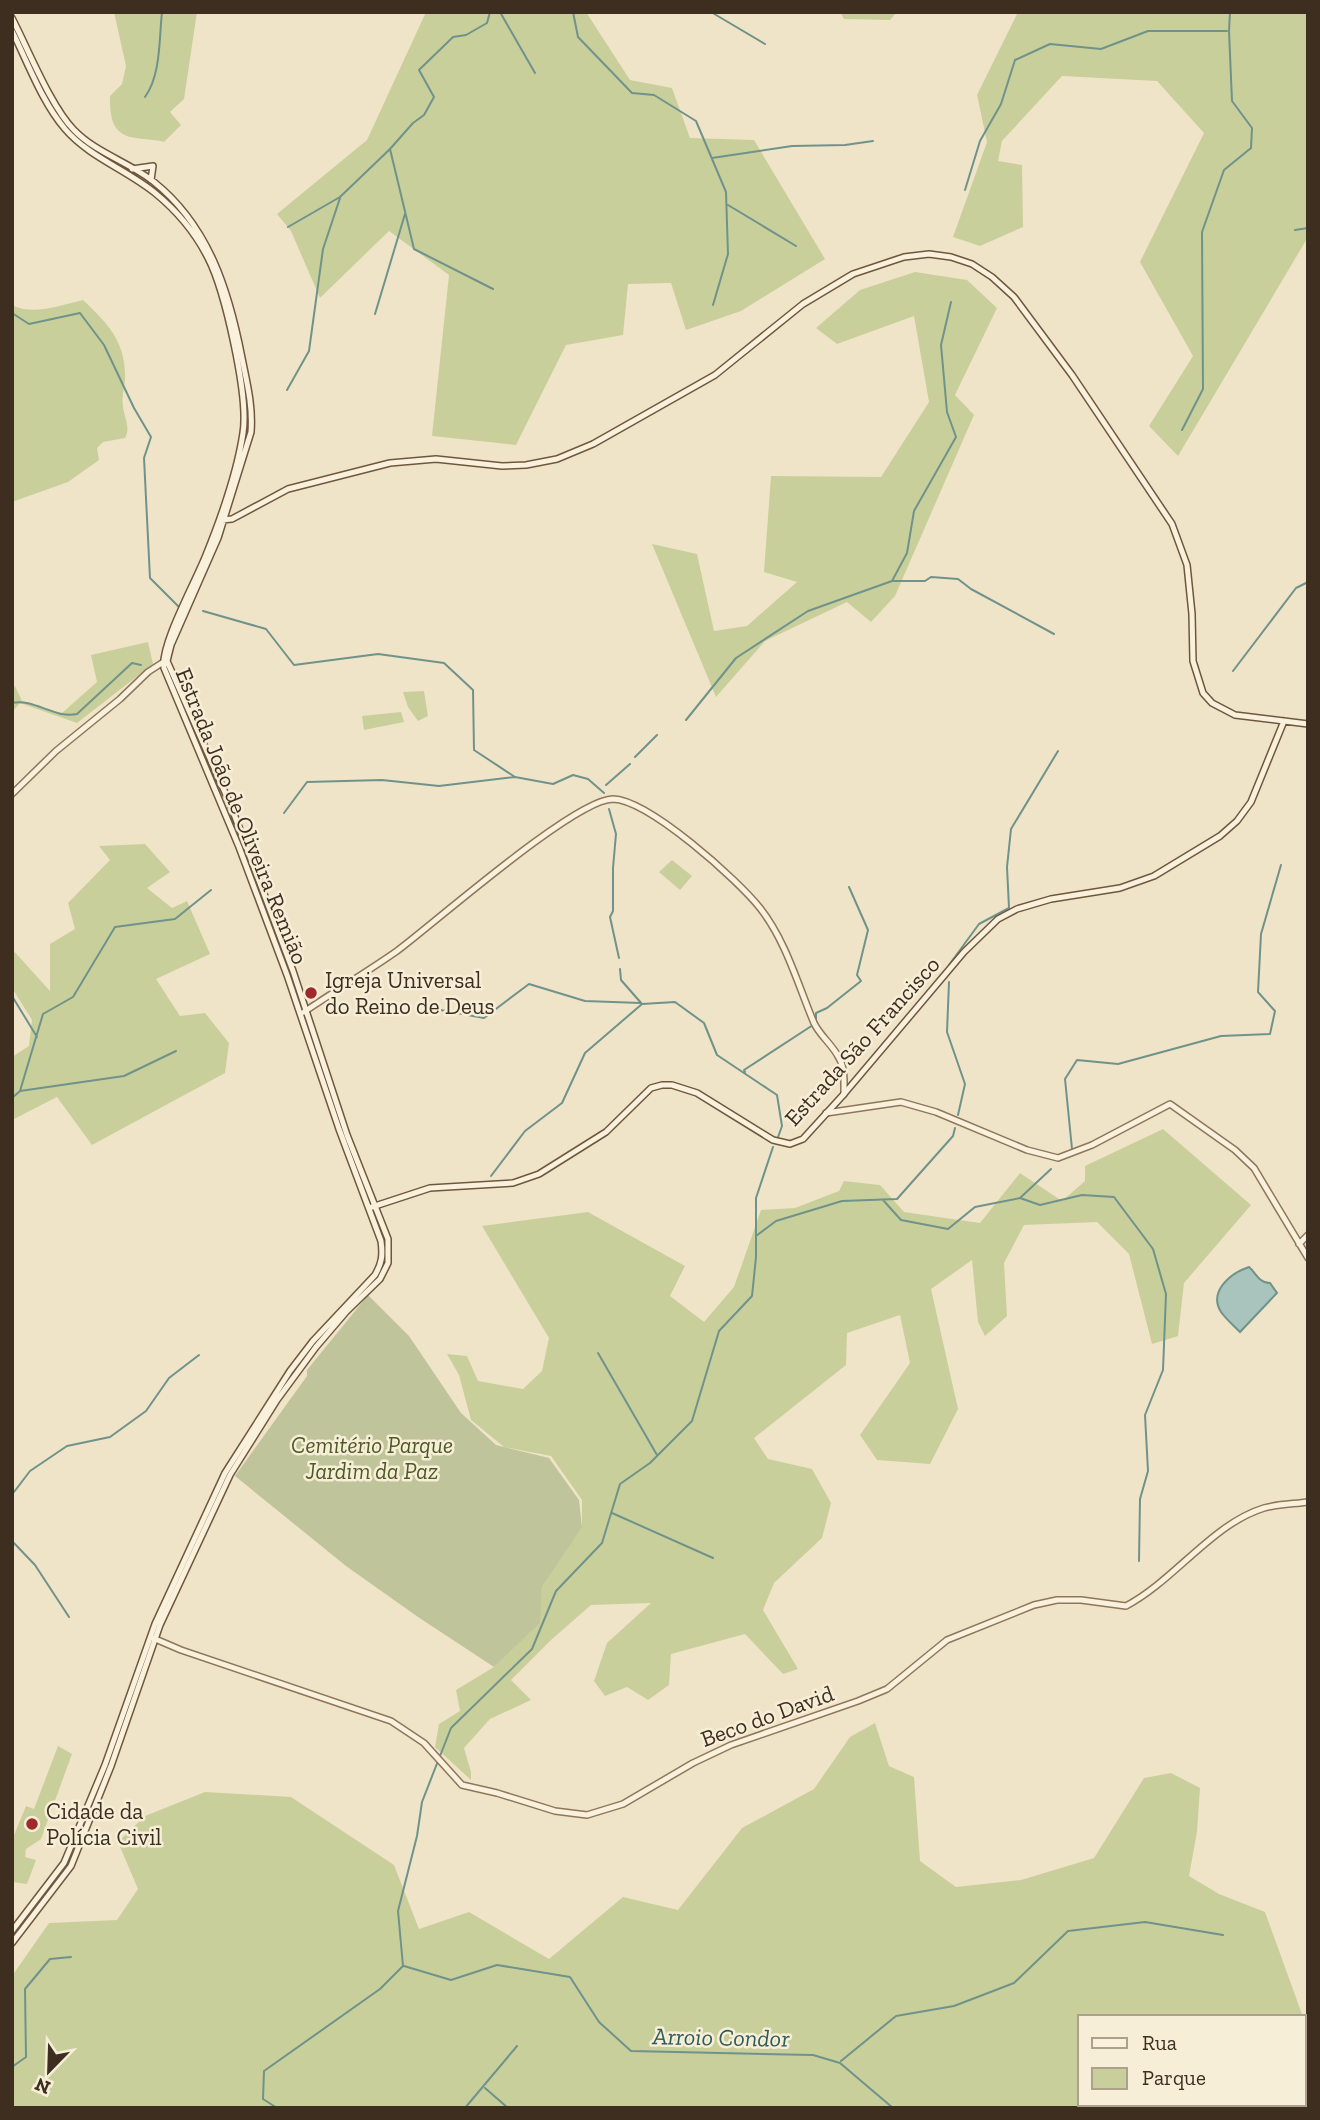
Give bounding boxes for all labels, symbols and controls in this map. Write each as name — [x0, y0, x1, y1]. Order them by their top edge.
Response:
street label: Estrada João de Oliveira Remião — [170, 664, 314, 968]
street label: Estrada São Francisco — [778, 950, 946, 1132]
place label: Igreja Universal do Reino de Deus — [325, 966, 495, 1020]
marker: Igreja Universal do Reino de Deus — [303, 985, 319, 1001]
park label: Cemitério Parque Jardim da Paz — [291, 1431, 453, 1485]
street label: Beco do David — [697, 1679, 838, 1753]
place label: Cidade da Polícia Civil — [46, 1797, 162, 1851]
marker: Cidade da Polícia Civil — [24, 1816, 40, 1832]
legend — [1078, 2015, 1306, 2106]
water label: Arroio Condor — [651, 2021, 791, 2053]
text: Rua — [1142, 2030, 1177, 2055]
north arrow — [14, 2036, 84, 2106]
text: Parque — [1142, 2065, 1206, 2090]
text: N — [31, 2073, 54, 2100]

